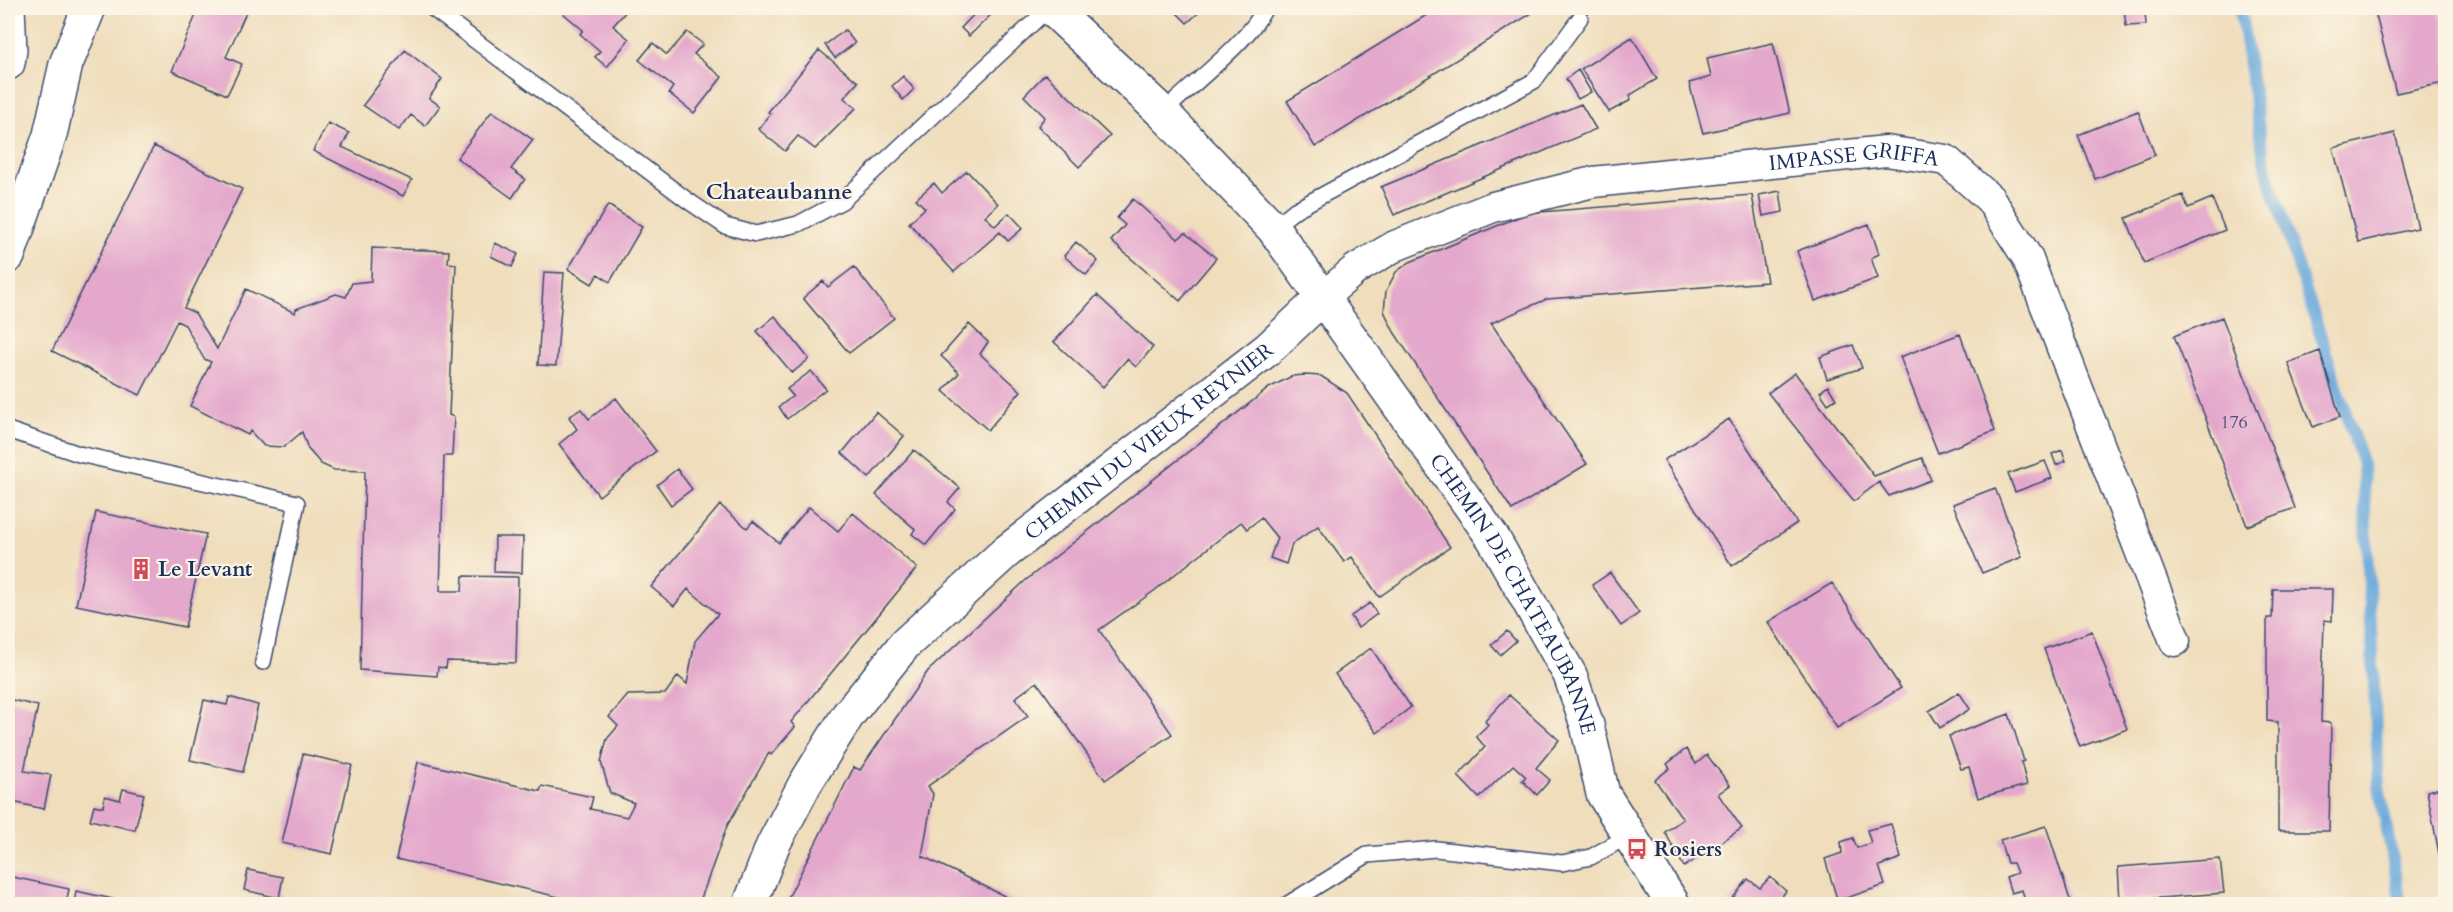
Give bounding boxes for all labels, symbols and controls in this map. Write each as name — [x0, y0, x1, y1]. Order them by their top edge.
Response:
street label: IMPASSE GRIFFA — [1767, 136, 1941, 178]
district label: Chateaubanne — [706, 177, 852, 207]
street label: CHEMIN DU VIEUX REYNIER — [1019, 336, 1280, 547]
house number: 176 — [2220, 410, 2248, 435]
street label: CHEMIN DE CHATEAUBANNE — [1422, 448, 1603, 737]
place label: Le Levant — [158, 555, 253, 584]
building icon: Le Levant — [129, 557, 153, 581]
place label: Rosiers — [1654, 835, 1722, 864]
bus stop icon: Rosiers — [1625, 837, 1649, 861]

